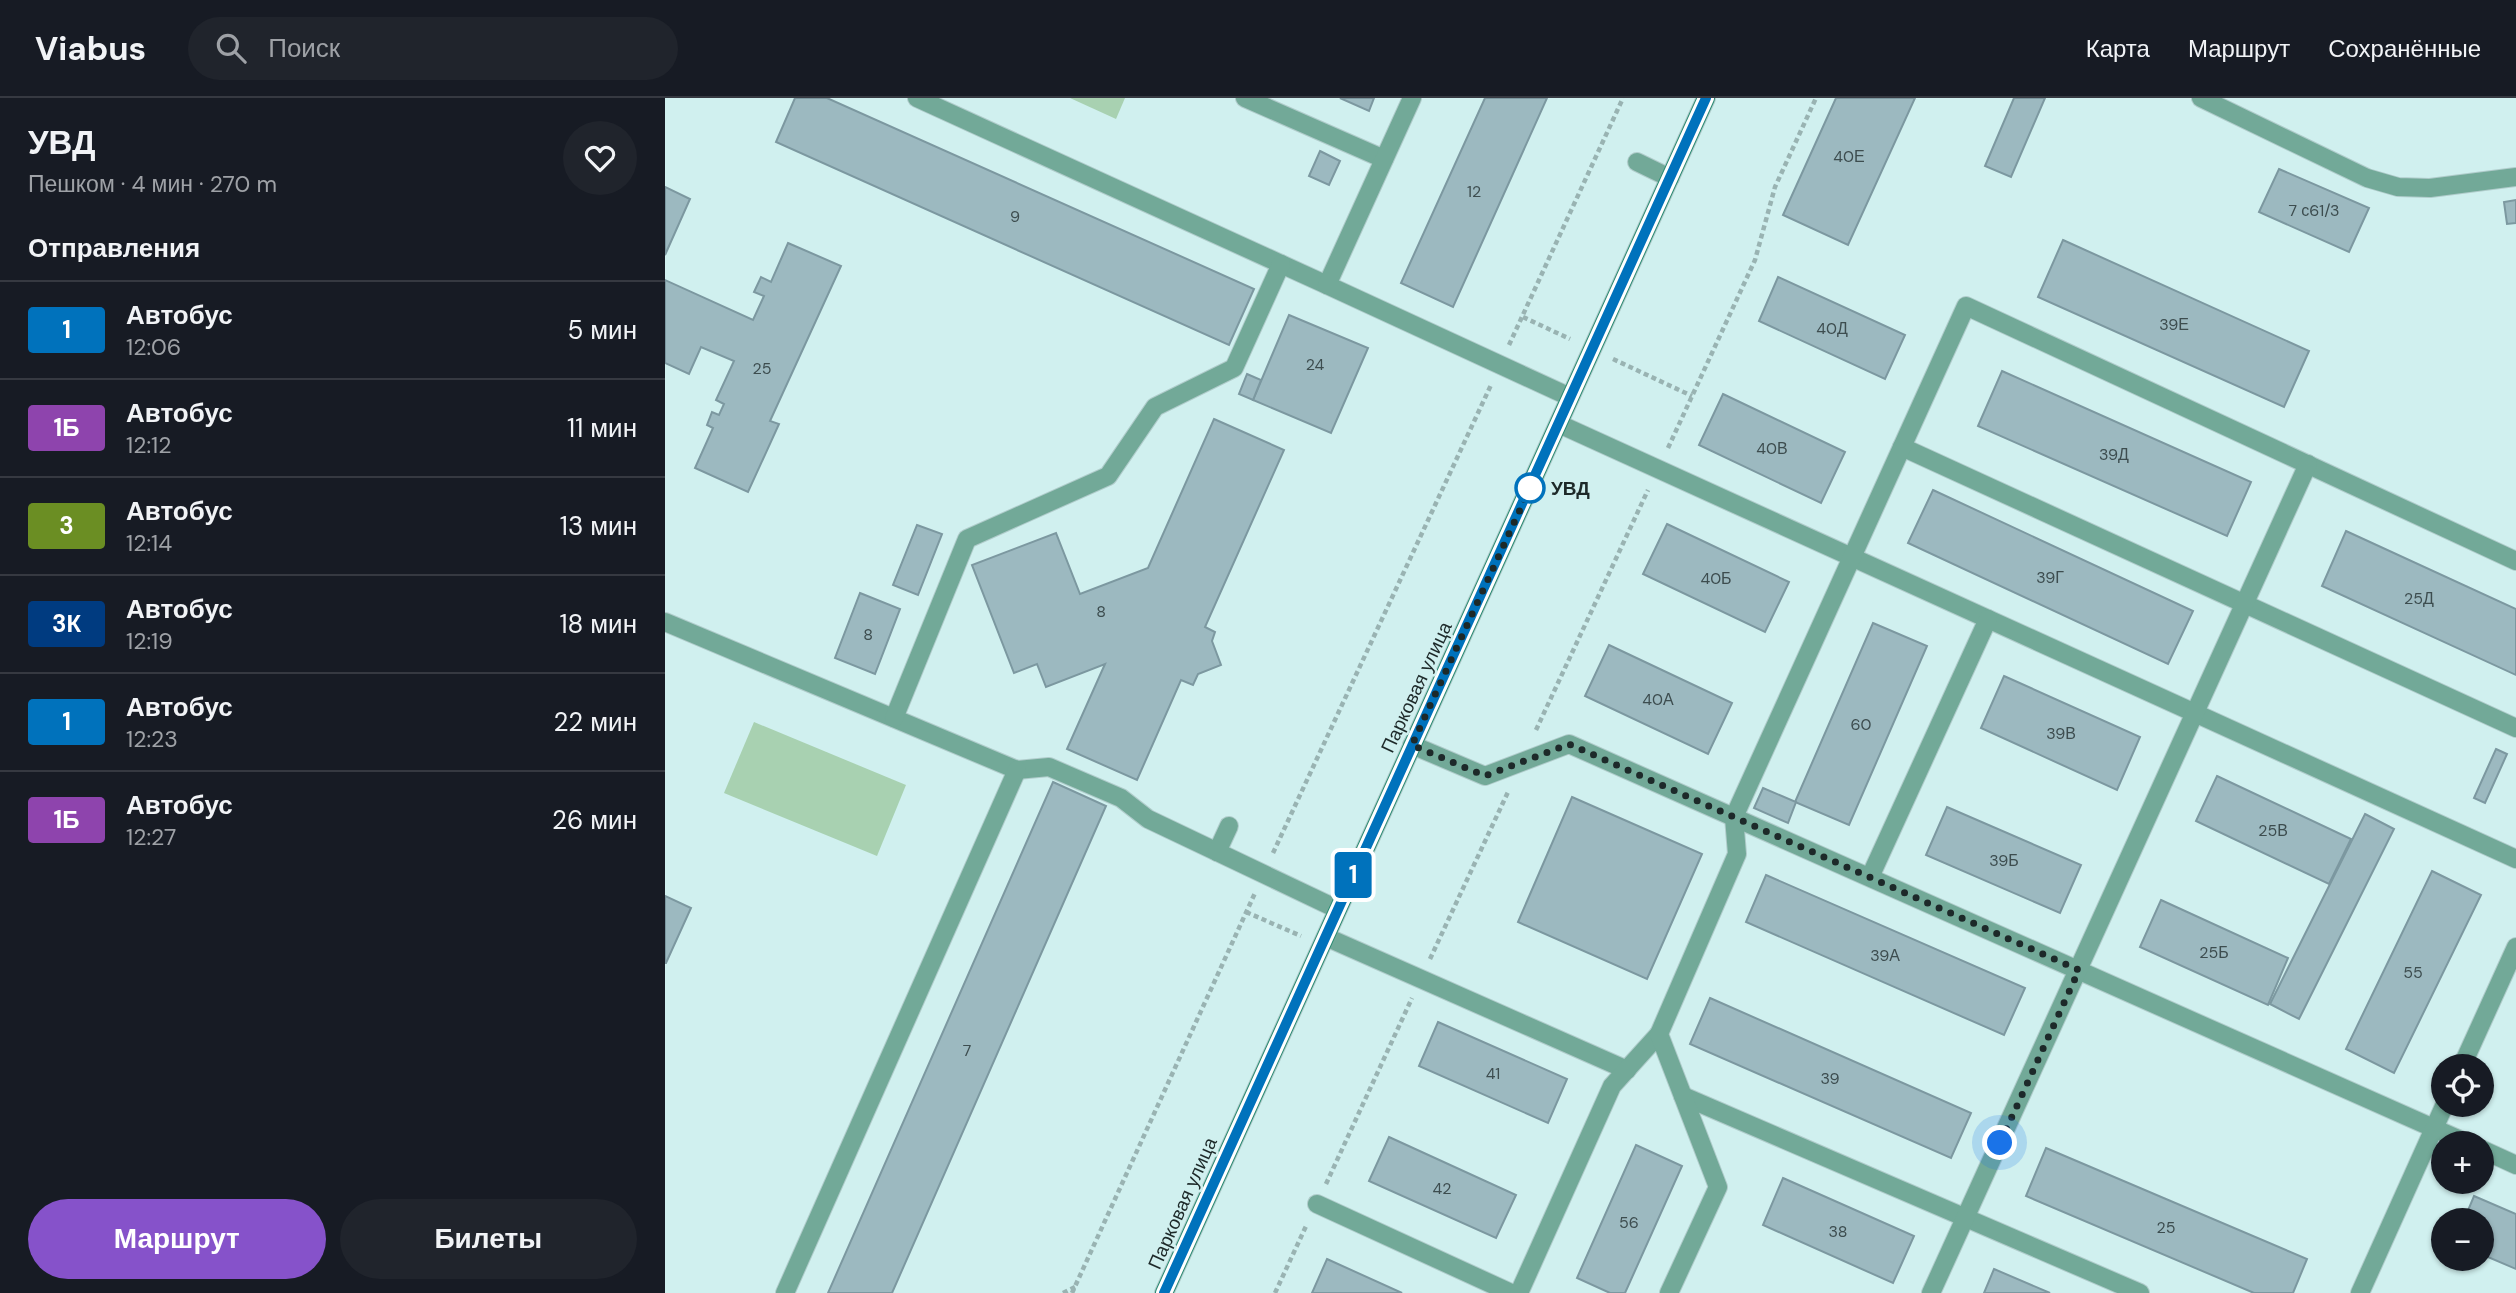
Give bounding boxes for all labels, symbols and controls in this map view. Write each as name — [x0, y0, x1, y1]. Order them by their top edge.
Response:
search box — [188, 17, 678, 80]
text: Viabus — [35, 27, 146, 70]
icon: search — [212, 29, 250, 67]
text: Поиск — [268, 31, 340, 65]
text: Карта — [2086, 33, 2150, 64]
text: Маршрут — [2188, 33, 2290, 64]
text: Сохранённые — [2328, 33, 2481, 64]
text: УВД — [28, 121, 95, 164]
button: heart — [563, 121, 637, 195]
house number: 40Е — [1833, 146, 1865, 167]
text: Пешком · 4 мин · 270 m — [28, 169, 277, 199]
house number: 12 — [1467, 181, 1481, 202]
house number: 7 с61/3 — [2289, 200, 2339, 221]
house number: 9 — [1010, 206, 1020, 227]
text: Отправления — [28, 231, 200, 265]
text: Автобус — [126, 298, 233, 332]
text: 5 мин — [567, 313, 637, 347]
text: 1 — [62, 314, 71, 345]
house number: 39Е — [2159, 314, 2189, 335]
house number: 40Д — [1816, 318, 1848, 339]
text: 12:06 — [126, 332, 181, 362]
house number: 24 — [1306, 354, 1325, 375]
house number: 25 — [753, 358, 771, 379]
text: Автобус — [126, 396, 233, 430]
text: 11 мин — [567, 411, 637, 445]
text: 1Б — [54, 412, 80, 443]
text: 12:12 — [126, 430, 172, 460]
house number: 40В — [1756, 438, 1788, 459]
house number: 39Д — [2099, 444, 2129, 465]
marker: УВД — [1515, 473, 1545, 503]
place label: УВД — [1551, 476, 1590, 501]
text: Автобус — [126, 494, 233, 528]
text: 13 мин — [560, 509, 637, 543]
text: 3 — [59, 510, 74, 541]
text: 12:14 — [126, 528, 172, 558]
house number: 39Г — [2036, 567, 2064, 588]
house number: 40Б — [1700, 568, 1732, 589]
house number: 25Д — [2404, 588, 2434, 609]
text: Автобус — [126, 592, 233, 626]
house number: 8 — [1096, 601, 1106, 622]
text: 18 мин — [559, 607, 637, 641]
text: 3К — [52, 608, 81, 639]
street label: Парковая улица — [1375, 617, 1458, 757]
house number: 8 — [863, 624, 873, 645]
text: 12:19 — [126, 626, 173, 656]
house number: 40А — [1642, 689, 1674, 710]
text: Автобус — [126, 690, 233, 724]
text: 22 мин — [553, 705, 637, 739]
text: 1 — [62, 706, 71, 737]
house number: 60 — [1851, 714, 1872, 735]
house number: 39В — [2046, 723, 2076, 744]
text: 12:23 — [126, 724, 178, 754]
text: Автобус — [126, 788, 233, 822]
text: 26 мин — [552, 803, 637, 837]
text: 1Б — [54, 804, 80, 835]
house number: 25В — [2258, 820, 2288, 841]
text: 12:27 — [126, 822, 176, 852]
house number: 39Б — [1989, 850, 2019, 871]
line badge: 1 — [1330, 852, 1376, 898]
text: 1 — [1349, 859, 1357, 890]
house number: 25Б — [2199, 942, 2229, 963]
house number: 39А — [1870, 945, 1900, 966]
house number: 55 — [2403, 962, 2423, 983]
house number: 7 — [963, 1040, 971, 1061]
map controls — [2431, 1054, 2494, 1271]
button: locate — [2431, 1054, 2494, 1117]
house number: 41 — [1486, 1063, 1500, 1084]
house number: 39 — [1820, 1068, 1840, 1089]
your location — [1982, 1125, 2017, 1160]
button: + — [2431, 1131, 2494, 1194]
street label: Парковая улица — [1142, 1133, 1223, 1273]
house number: 42 — [1433, 1178, 1451, 1199]
button: Маршрут — [28, 1199, 326, 1279]
button: Билеты — [340, 1199, 637, 1279]
button: − — [2431, 1208, 2494, 1271]
house number: 56 — [1619, 1212, 1639, 1233]
house number: 25 — [2157, 1217, 2175, 1238]
house number: 38 — [1828, 1221, 1848, 1242]

